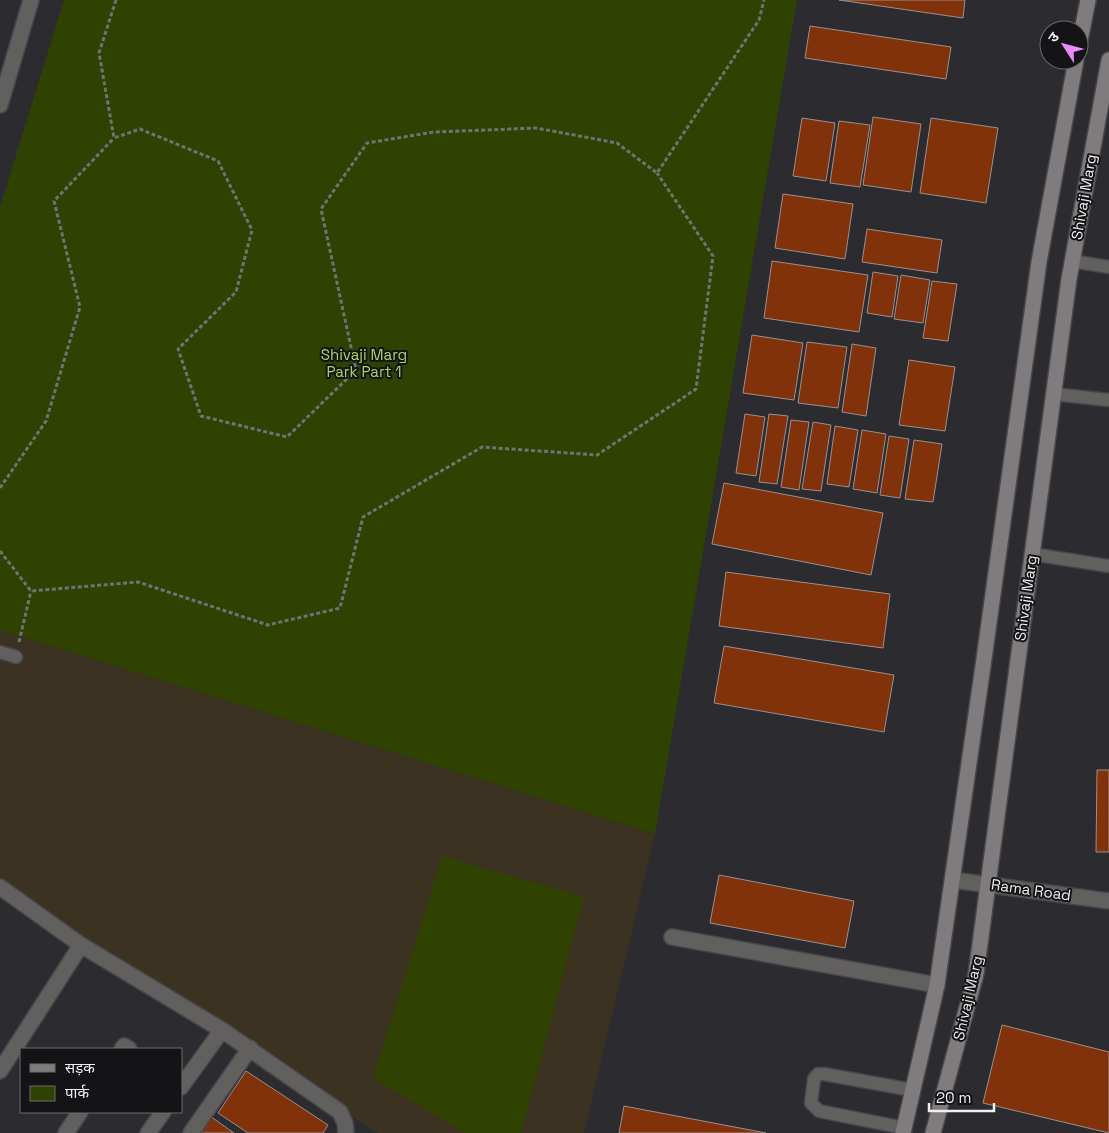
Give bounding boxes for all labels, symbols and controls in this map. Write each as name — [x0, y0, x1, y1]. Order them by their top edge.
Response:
north arrow — [1039, 20, 1089, 70]
text: उ — [1044, 28, 1064, 46]
street label: Shivaji Marg — [1067, 153, 1100, 241]
park label: Shivaji Marg Park Part 1 — [321, 345, 407, 381]
street label: Shivaji Marg — [1010, 554, 1041, 642]
street label: Rama Road — [990, 875, 1072, 904]
street label: Shivaji Marg — [949, 954, 986, 1042]
legend — [20, 1048, 182, 1113]
text: सड़क — [65, 1058, 95, 1077]
scale bar — [929, 1080, 994, 1112]
text: पार्क — [65, 1083, 89, 1102]
text: 20 m — [936, 1088, 971, 1107]

